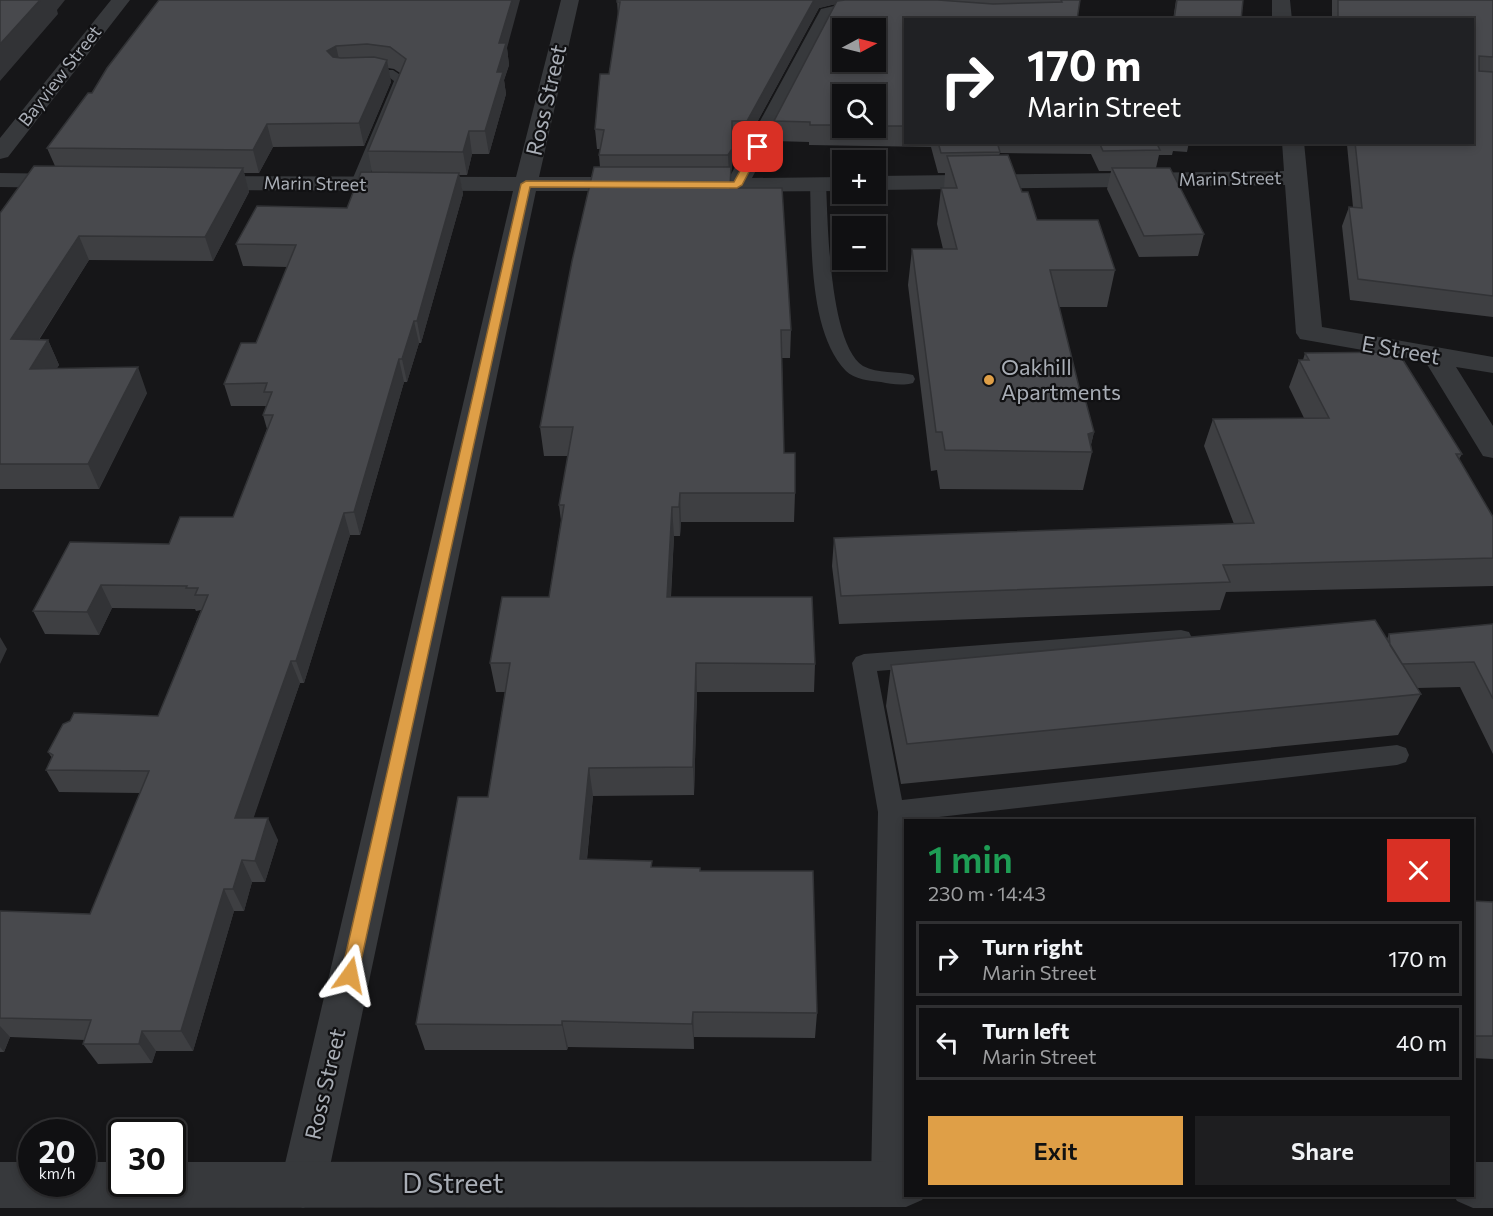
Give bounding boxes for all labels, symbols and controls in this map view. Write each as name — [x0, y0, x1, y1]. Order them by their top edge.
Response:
north arrow — [832, 18, 886, 72]
map controls — [832, 18, 886, 270]
street label: Bayview Street — [13, 21, 105, 130]
text: 170 m — [1027, 38, 1141, 90]
street label: Ross Street — [520, 42, 571, 158]
icon: right — [928, 42, 1006, 120]
button: search — [832, 84, 886, 138]
text: Marin Street — [1027, 90, 1181, 123]
pin — [732, 121, 783, 172]
icon: arrive — [741, 130, 774, 163]
button: + — [832, 150, 886, 204]
street label: Marin Street — [1178, 166, 1282, 190]
street label: Marin Street — [263, 171, 367, 195]
button: − — [832, 216, 886, 270]
street label: E Street — [1360, 329, 1443, 370]
place label: Oakhill Apartments — [1001, 353, 1121, 405]
marker: Oakhill Apartments — [982, 373, 996, 387]
text: 1 min — [928, 836, 1013, 880]
button: close — [1387, 839, 1450, 902]
text: 230 m · 14:43 — [928, 881, 1046, 905]
text: Turn right — [982, 933, 1083, 960]
icon: right — [931, 942, 964, 975]
position arrow — [318, 943, 382, 1007]
text: 170 m — [1388, 945, 1447, 972]
text: Marin Street — [982, 960, 1096, 984]
text: Turn left — [982, 1017, 1069, 1044]
street label: Ross Street — [299, 1026, 350, 1142]
icon: left — [931, 1026, 964, 1059]
text: 40 m — [1396, 1029, 1447, 1056]
text: Marin Street — [982, 1044, 1096, 1068]
button: Exit — [928, 1116, 1183, 1185]
button: Share — [1195, 1116, 1450, 1185]
speed limit sign: 30 — [108, 1119, 186, 1197]
text: 20 — [39, 1132, 75, 1169]
text: km/h — [39, 1164, 75, 1182]
street label: D Street — [402, 1166, 504, 1199]

